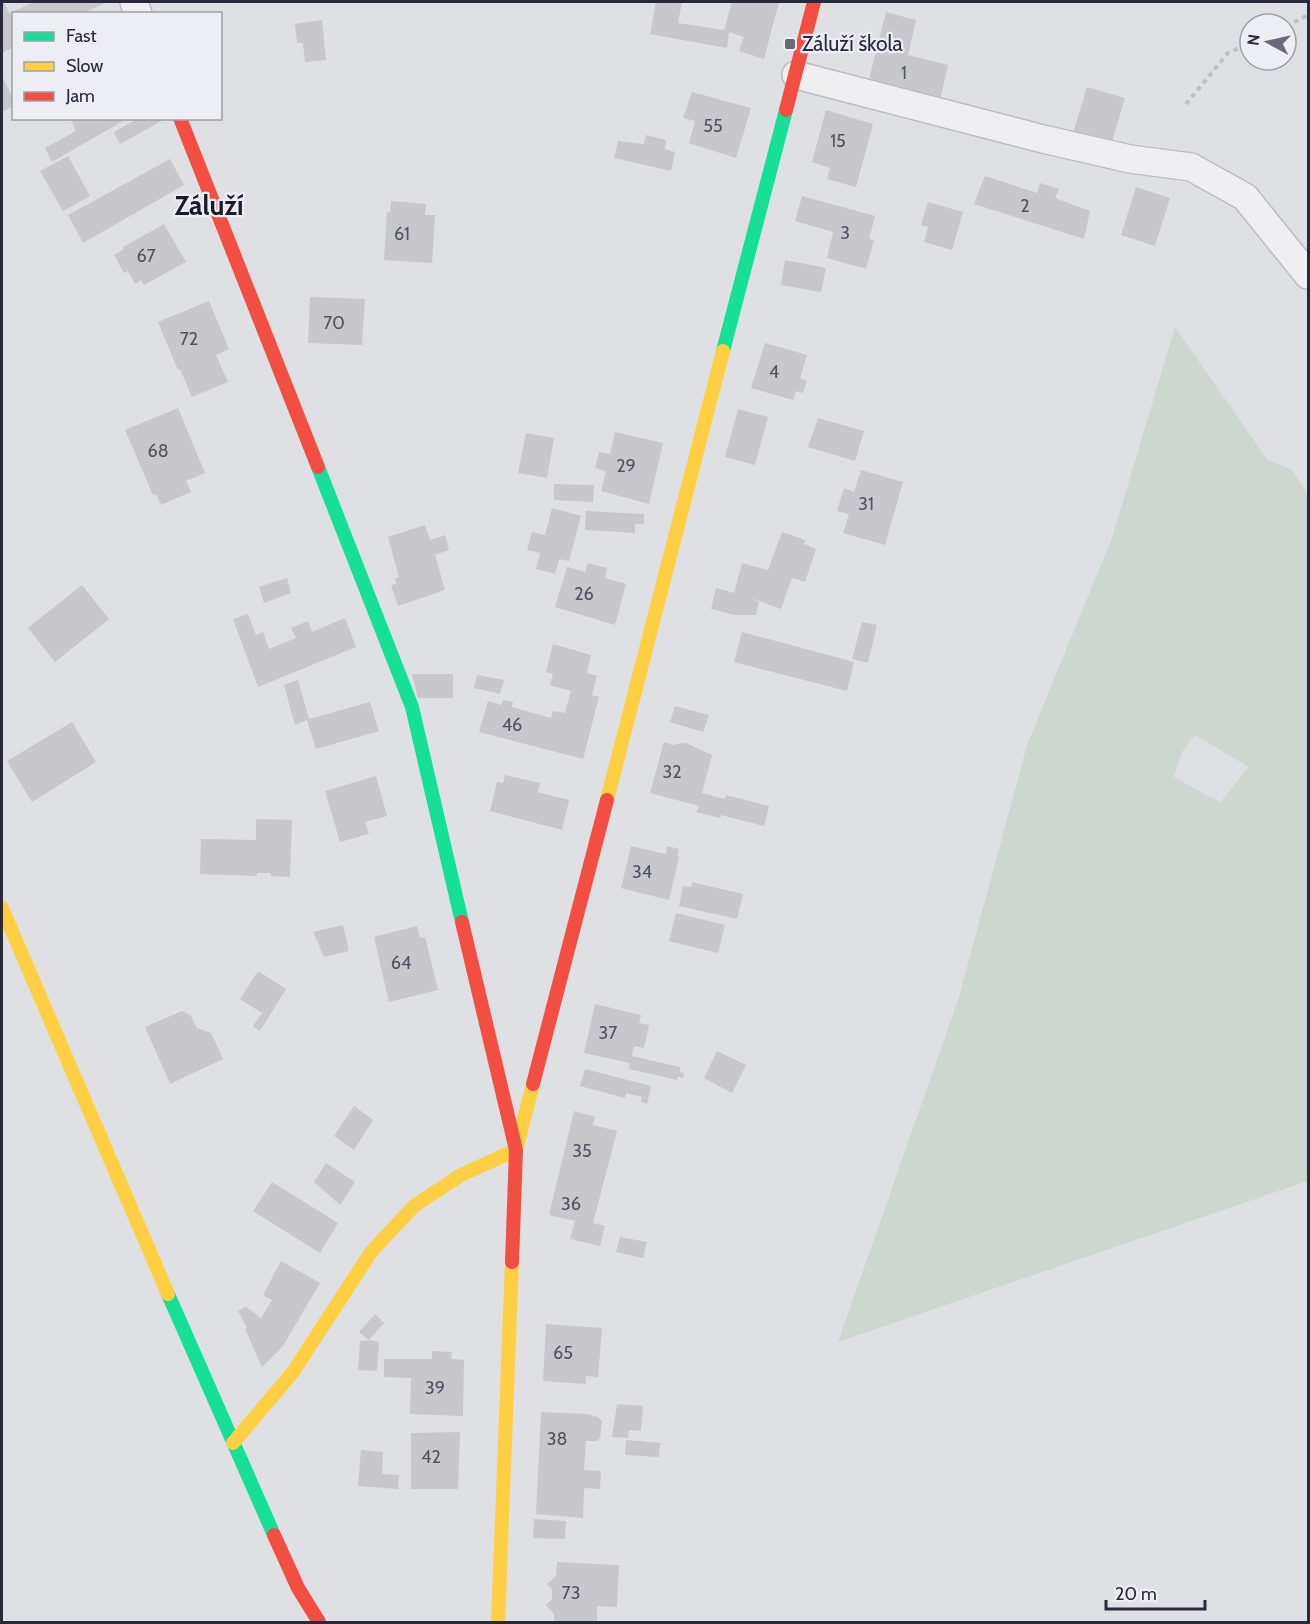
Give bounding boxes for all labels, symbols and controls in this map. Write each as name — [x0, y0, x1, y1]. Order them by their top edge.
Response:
legend — [12, 12, 222, 120]
north arrow — [1238, 12, 1298, 72]
text: Fast — [66, 25, 97, 47]
place label: Záluží škola — [802, 31, 903, 56]
text: N — [1243, 33, 1264, 47]
marker: Záluží škola — [783, 37, 797, 51]
text: Slow — [66, 55, 103, 77]
house number: 1 — [901, 62, 907, 84]
text: Jam — [65, 85, 95, 107]
house number: 55 — [703, 115, 723, 137]
house number: 15 — [830, 130, 846, 152]
district label: Záluží — [174, 189, 244, 222]
house number: 2 — [1020, 195, 1030, 217]
house number: 3 — [840, 222, 850, 244]
house number: 61 — [394, 223, 410, 245]
house number: 67 — [136, 245, 156, 267]
house number: 70 — [323, 312, 345, 334]
house number: 72 — [180, 328, 198, 350]
house number: 4 — [769, 361, 779, 383]
house number: 68 — [147, 440, 169, 462]
house number: 29 — [616, 455, 636, 477]
house number: 31 — [858, 493, 874, 515]
house number: 26 — [574, 583, 594, 605]
house number: 46 — [502, 714, 522, 736]
house number: 32 — [662, 761, 682, 783]
house number: 34 — [632, 861, 652, 883]
house number: 64 — [391, 952, 411, 974]
house number: 37 — [599, 1022, 617, 1044]
house number: 35 — [572, 1140, 592, 1162]
house number: 36 — [561, 1193, 581, 1215]
house number: 65 — [553, 1342, 573, 1364]
house number: 39 — [425, 1377, 445, 1399]
house number: 38 — [547, 1428, 567, 1450]
house number: 42 — [421, 1446, 441, 1468]
scale bar — [1106, 1573, 1205, 1611]
house number: 73 — [562, 1582, 580, 1604]
text: 20 m — [1115, 1583, 1157, 1605]

